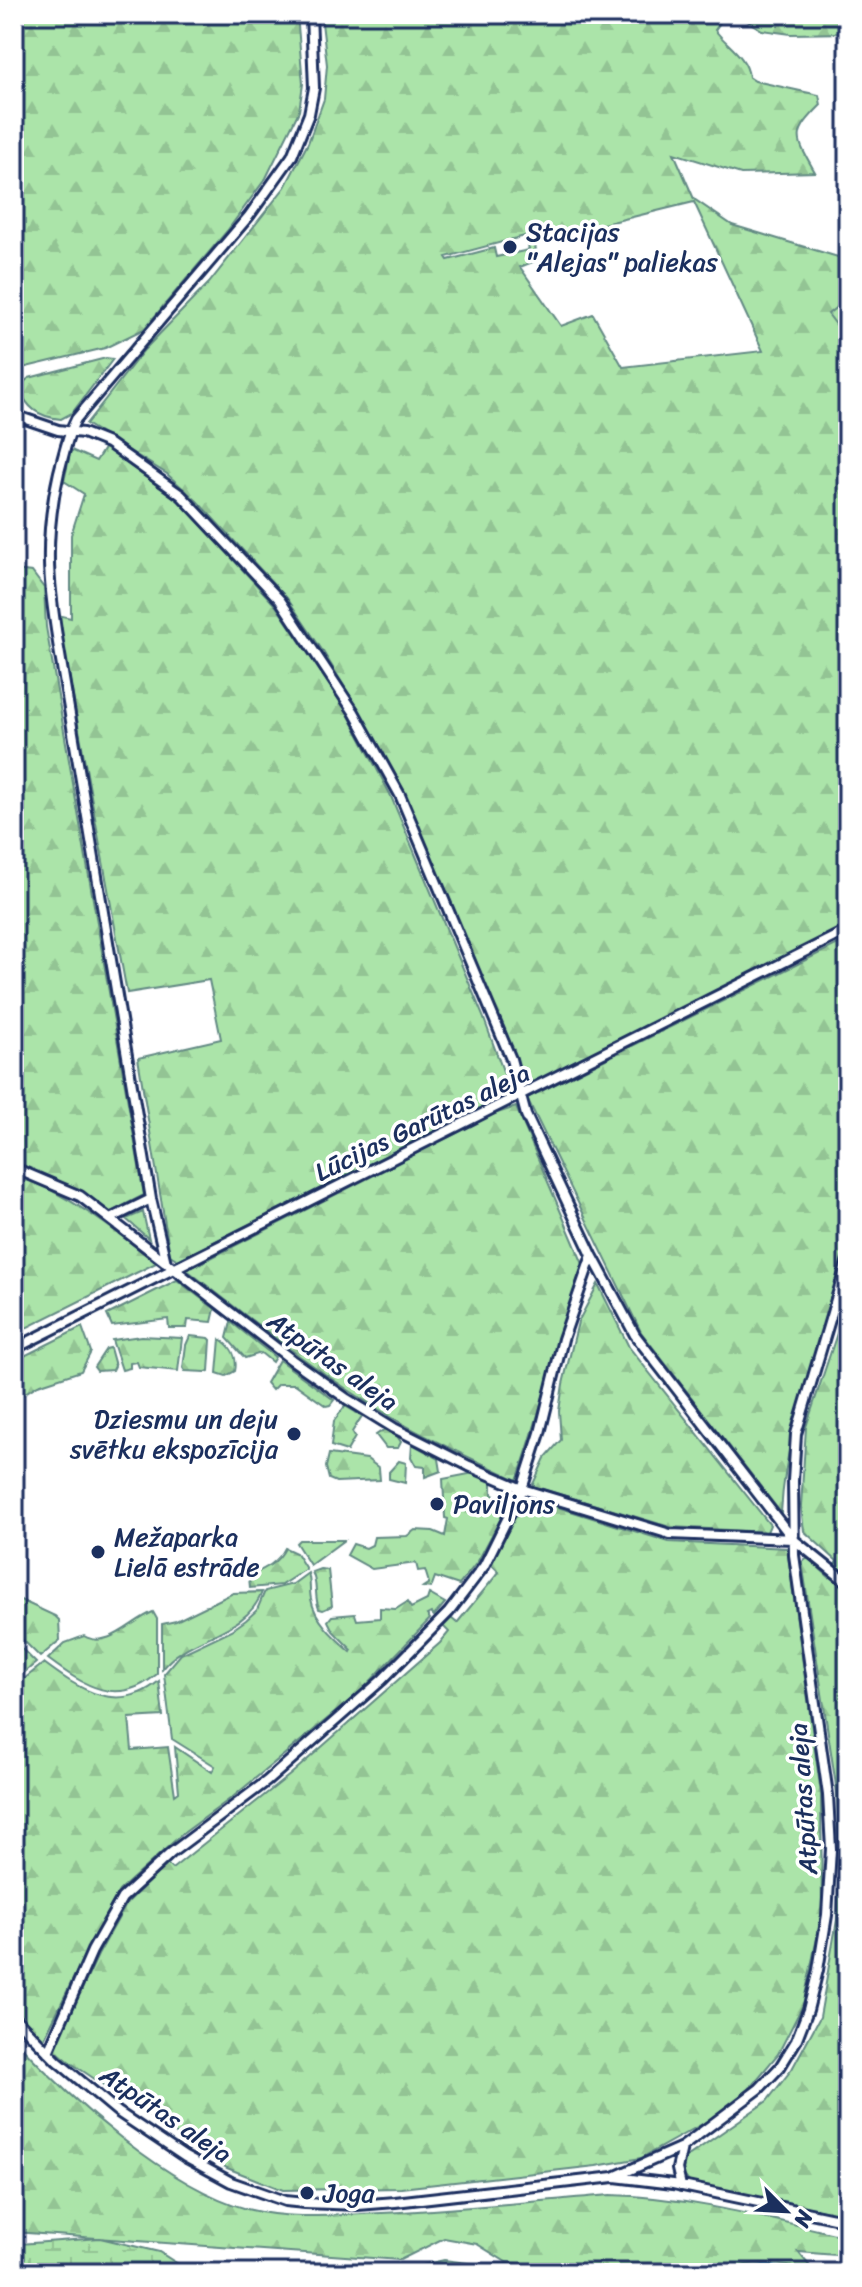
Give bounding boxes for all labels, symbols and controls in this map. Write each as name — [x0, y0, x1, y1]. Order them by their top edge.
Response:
place label: Stacijas "Alejas" paliekas — [526, 209, 719, 285]
marker: Stacijas "Alejas" paliekas — [501, 238, 519, 256]
street label: Lūcijas Garūtas aleja — [306, 1050, 538, 1194]
street label: Atpūtas aleja — [257, 1298, 408, 1423]
place label: Dziesmu un deju svētku ekspozīcija — [69, 1396, 279, 1472]
marker: Dziesmu un deju svētku ekspozīcija — [285, 1425, 303, 1443]
place label: Paviljons — [453, 1481, 555, 1527]
marker: Paviljons — [428, 1495, 446, 1513]
place label: Mežaparka Lielā estrāde — [114, 1514, 260, 1590]
marker: Mežaparka Lielā estrāde — [89, 1543, 107, 1561]
street label: Atpūtas aleja — [775, 1722, 831, 1877]
street label: Atpūtas aleja — [89, 2052, 242, 2176]
place label: Joga — [322, 2170, 376, 2216]
north arrow — [746, 2171, 826, 2251]
marker: Joga — [298, 2184, 316, 2202]
text: N — [783, 2203, 825, 2235]

